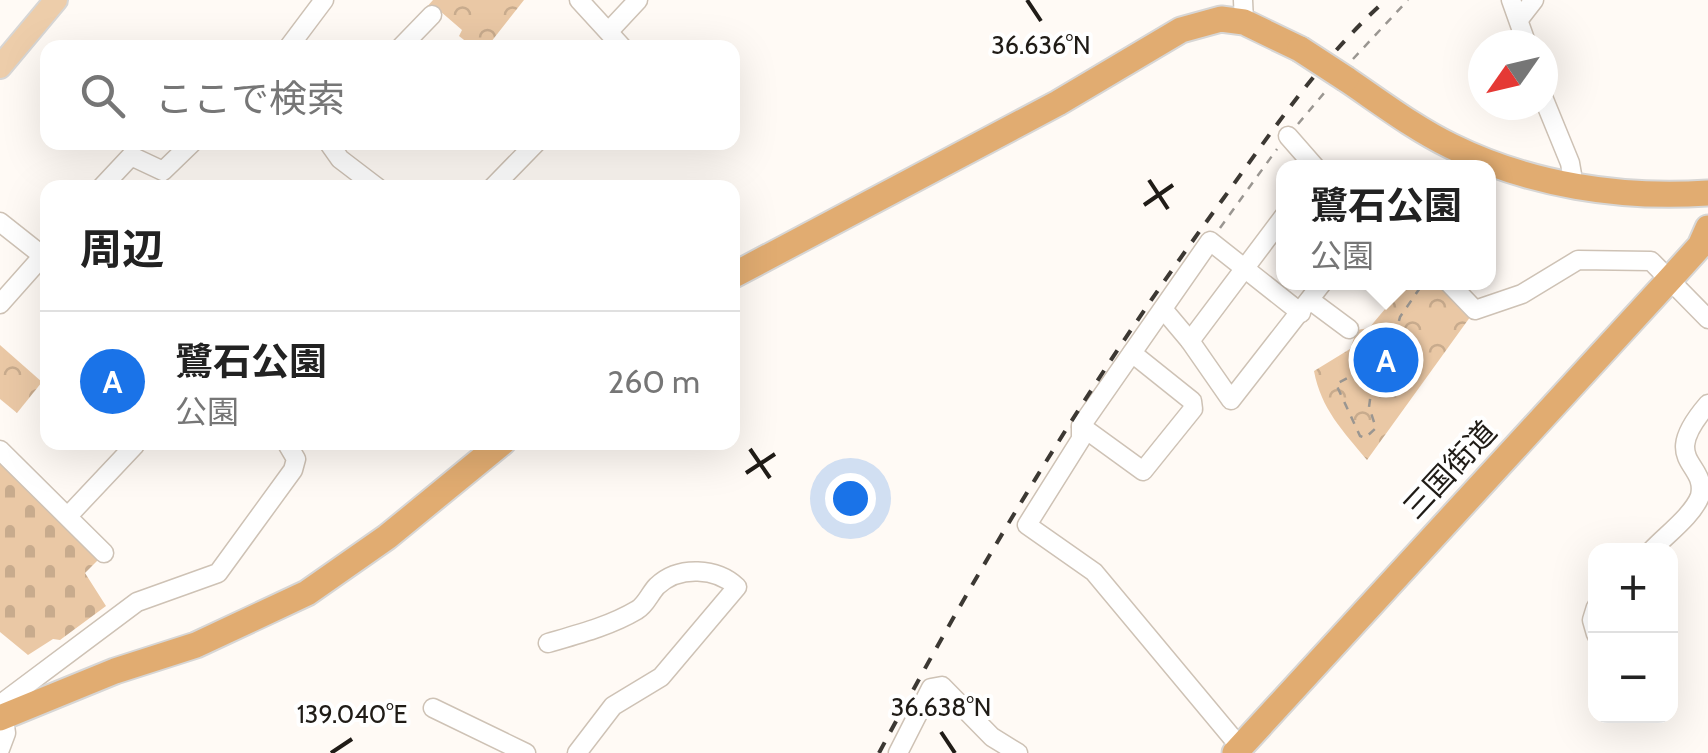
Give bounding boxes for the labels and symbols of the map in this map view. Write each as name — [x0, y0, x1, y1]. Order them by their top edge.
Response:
text: 36.636°N — [991, 30, 1091, 60]
north arrow — [1468, 30, 1558, 120]
pin: A — [1354, 322, 1418, 398]
street label: 三国街道 — [1395, 413, 1504, 526]
your location — [825, 473, 876, 524]
text: 36.638°N — [891, 692, 991, 722]
text: 139.040°E — [297, 699, 407, 729]

